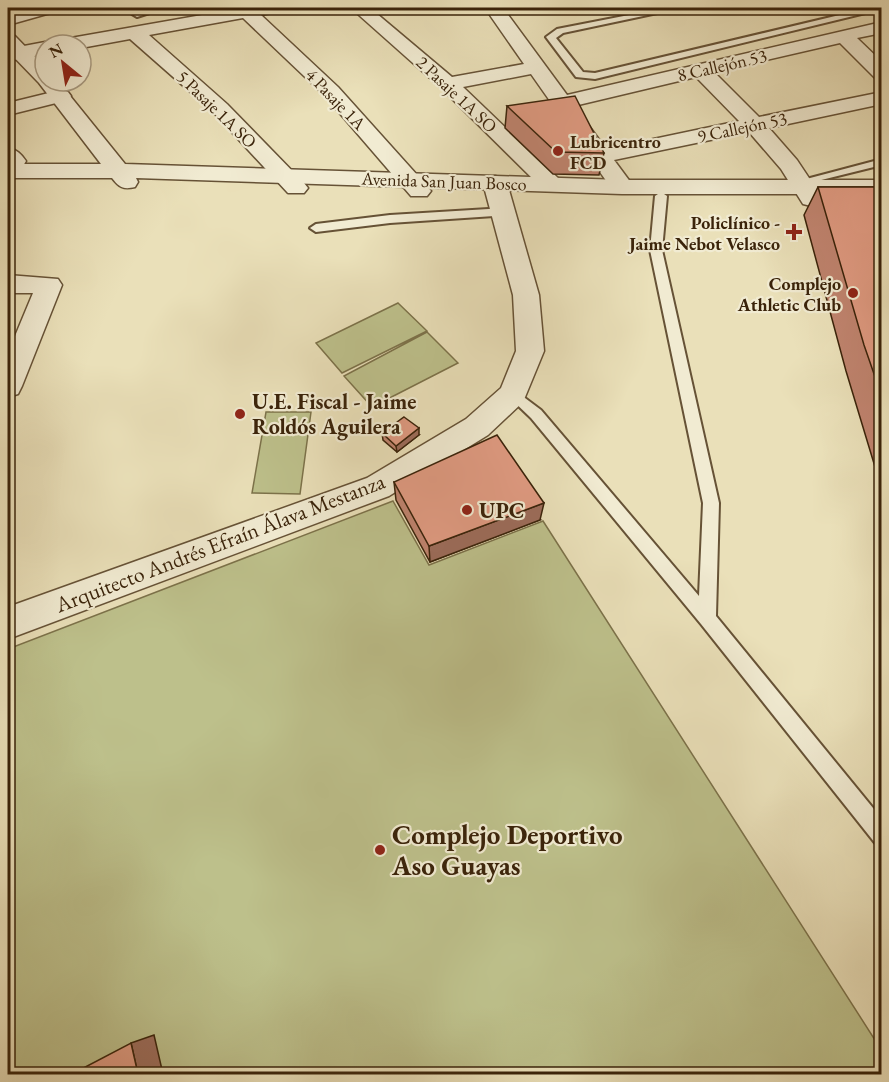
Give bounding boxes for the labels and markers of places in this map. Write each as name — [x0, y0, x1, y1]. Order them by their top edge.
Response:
place label: Lubricentro FCD — [570, 130, 661, 174]
marker: Lubricentro FCD — [551, 144, 565, 158]
place label: Policlínico - Jaime Nebot Velasco — [627, 211, 780, 255]
marker: Policlínico - Jaime Nebot Velasco — [785, 223, 803, 241]
place label: Complejo Athletic Club — [737, 272, 841, 316]
marker: Complejo Athletic Club — [846, 286, 860, 300]
place label: U.E. Fiscal - Jaime Roldós Aguilera — [252, 387, 416, 441]
marker: U.E. Fiscal - Jaime Roldós Aguilera — [233, 407, 247, 421]
place label: UPC — [479, 496, 524, 525]
marker: UPC — [460, 503, 474, 517]
place label: Complejo Deportivo Aso Guayas — [391, 817, 623, 883]
marker: Complejo Deportivo Aso Guayas — [373, 843, 387, 857]

